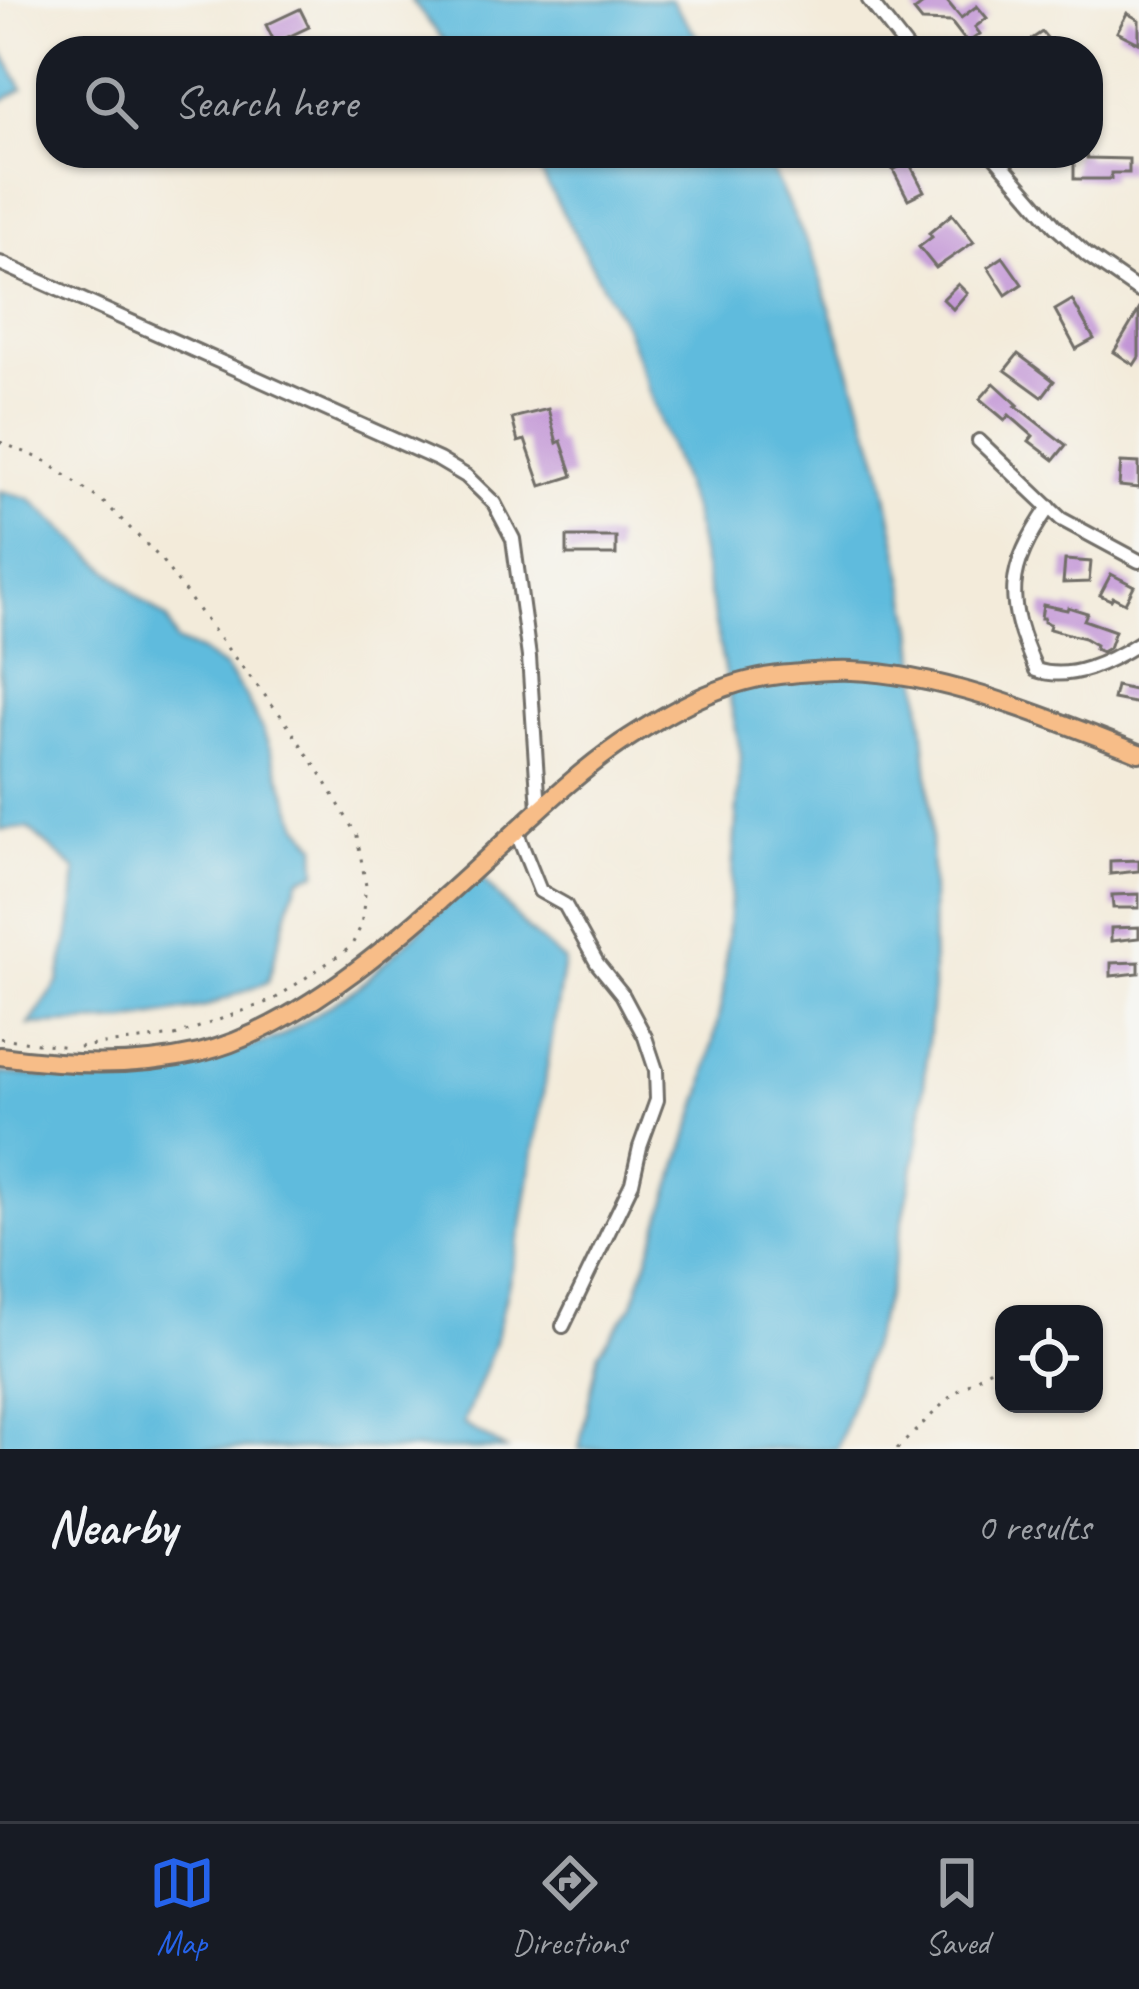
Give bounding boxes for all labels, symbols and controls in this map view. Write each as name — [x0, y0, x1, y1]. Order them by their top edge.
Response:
search box — [36, 36, 1103, 168]
icon: search — [78, 69, 144, 135]
text: Search here — [174, 74, 357, 131]
map controls — [995, 1305, 1103, 1413]
button: locate — [995, 1305, 1103, 1413]
text: Nearby — [48, 1495, 176, 1559]
text: 0 results — [977, 1503, 1091, 1552]
tab: Map — [149, 1850, 215, 1964]
tab: Directions — [512, 1850, 627, 1964]
tab: Saved — [924, 1850, 990, 1964]

